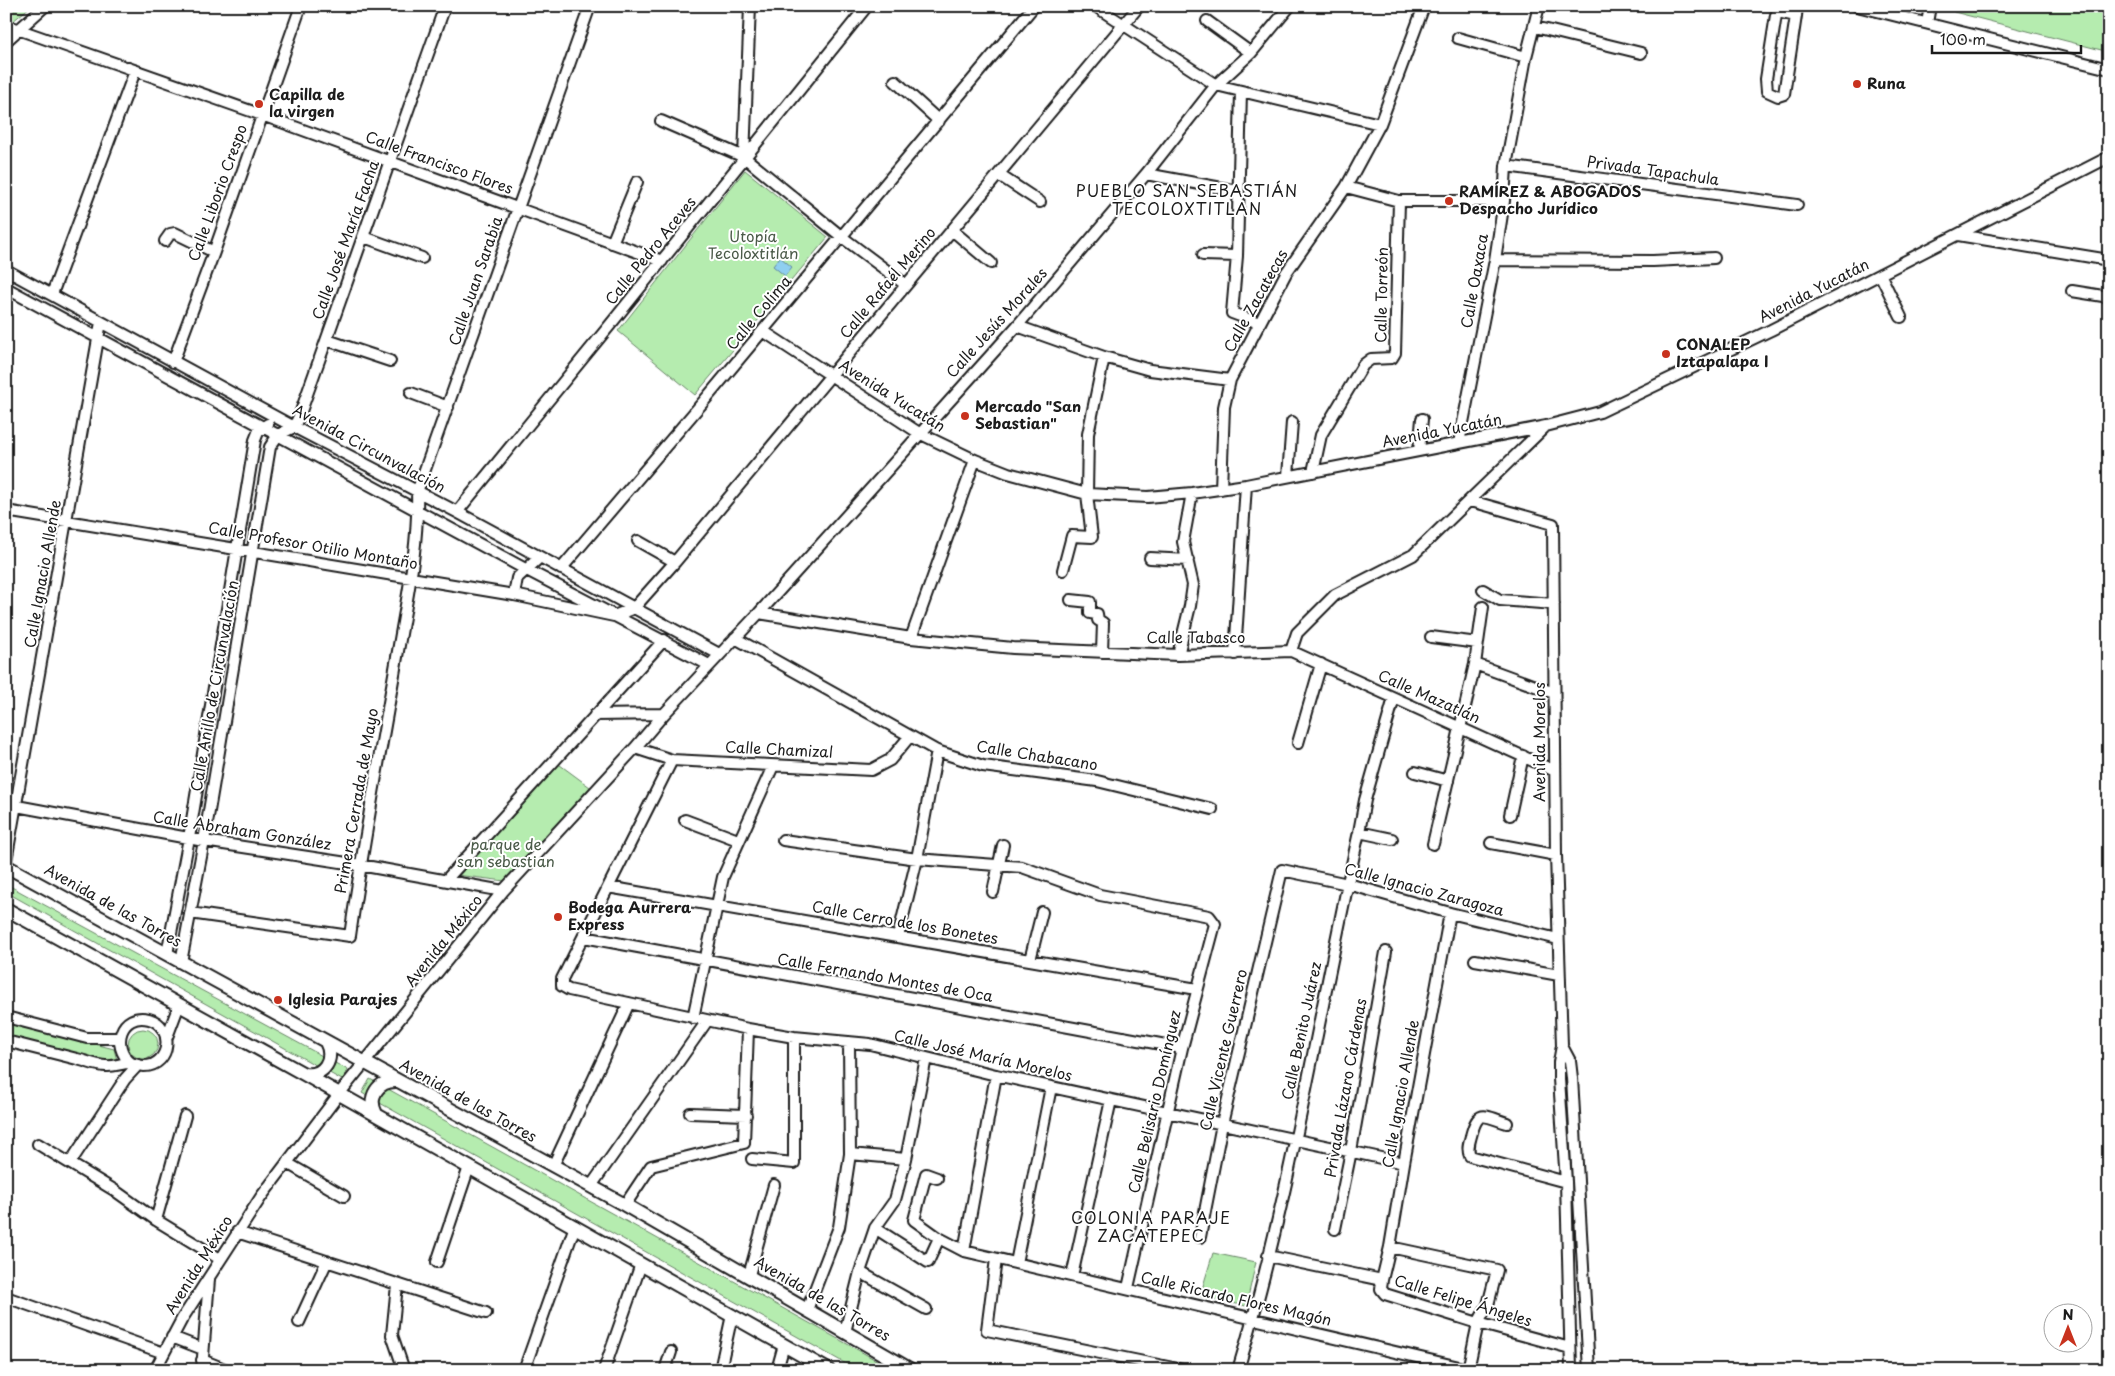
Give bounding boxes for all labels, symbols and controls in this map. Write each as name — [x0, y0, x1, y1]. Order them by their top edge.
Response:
scale bar — [1932, 22, 2081, 54]
text: 100 m — [1940, 27, 1986, 50]
place label: Runa — [1867, 71, 1906, 94]
marker: Runa — [1851, 78, 1863, 90]
place label: Capilla de la virgen — [269, 82, 345, 122]
marker: Capilla de la virgen — [253, 98, 265, 110]
street label: Calle Liborio Crespo — [181, 121, 252, 264]
street label: Calle Francisco Flores — [363, 124, 517, 199]
street label: Privada Tapachula — [1586, 149, 1721, 190]
street label: Calle José María Facha — [305, 156, 384, 322]
district label: PUEBLO SAN SEBASTIÁN TECOLOXTITLAN — [1076, 178, 1298, 220]
place label: RAMÍREZ & ABOGADOS Despacho Jurídico — [1459, 179, 1642, 219]
street label: Calle Pedro Aceves — [599, 191, 701, 309]
marker: RAMÍREZ & ABOGADOS Despacho Jurídico — [1443, 195, 1455, 207]
street label: Calle Juan Sarabia — [442, 212, 508, 348]
street label: Calle Rafaél Merino — [833, 221, 941, 343]
park label: Utopía Tecoloxtitlán — [708, 224, 798, 264]
street label: Calle Oaxaca — [1454, 231, 1493, 330]
street label: Calle Zacatecas — [1217, 245, 1292, 356]
street label: Calle Torreón — [1368, 247, 1393, 343]
street label: Avenida Yucatán — [1754, 252, 1873, 327]
street label: Calle Jesús Morales — [940, 261, 1052, 382]
street label: Calle Colima — [720, 269, 796, 354]
place label: CONALEP Iztapalapa I — [1676, 332, 1768, 372]
marker: CONALEP Iztapalapa I — [1660, 348, 1672, 360]
street label: Avenida Yucatán — [835, 353, 950, 437]
place label: Mercado "San Sebastian" — [975, 394, 1081, 434]
street label: Avenida Circunvalación — [289, 398, 450, 498]
street label: Avenida Yucatán — [1380, 407, 1504, 452]
marker: Mercado "San Sebastian" — [959, 410, 971, 422]
street label: Calle Ignacio Allende — [17, 498, 66, 650]
street label: Calle Profesor Otilio Montaño — [207, 515, 420, 574]
street label: Calle Anillo de Circunvalación — [184, 578, 243, 793]
street label: Calle Tabasco — [1147, 625, 1245, 648]
street label: Calle Mazatlán — [1375, 663, 1485, 729]
street label: Avenida Morelos — [1527, 682, 1550, 802]
street label: Primera Cerrada de Mayo — [328, 706, 383, 895]
street label: Calle Chamizal — [725, 734, 834, 763]
street label: Calle Chabacano — [975, 734, 1099, 775]
street label: Calle Abraham González — [151, 804, 333, 855]
park label: parque de san sebastian — [457, 832, 555, 872]
street label: Calle Ignacio Zaragoza — [1342, 856, 1507, 921]
street label: Avenida de las Torres — [41, 857, 187, 952]
street label: Avenida México — [398, 889, 487, 991]
street label: Calle Cerro de los Bonetes — [810, 894, 1000, 949]
place label: Bodega Aurrera Express — [568, 895, 692, 935]
marker: Bodega Aurrera Express — [552, 911, 564, 923]
street label: Calle Fernando Montes de Oca — [776, 946, 995, 1007]
street label: Calle Benito Juárez — [1275, 960, 1326, 1102]
street label: Calle Vicente Guerrero — [1193, 966, 1252, 1133]
place label: Iglesia Parajes — [288, 987, 397, 1010]
marker: Iglesia Parajes — [272, 994, 284, 1006]
street label: Privada Lázaro Cárdenas — [1317, 996, 1372, 1179]
street label: Calle Belisario Domínguez — [1121, 1008, 1186, 1195]
street label: Calle Ignacio Allende — [1375, 1018, 1424, 1170]
street label: Calle José María Morelos — [892, 1023, 1075, 1086]
street label: Avenida de las Torres — [396, 1052, 542, 1147]
district label: COLONIA PARAJE ZACATEPEC — [1071, 1205, 1231, 1247]
street label: Avenida México — [158, 1210, 237, 1318]
street label: Avenida de las Torres — [750, 1249, 895, 1346]
street label: Calle Ricardo Flores Magón — [1139, 1264, 1334, 1331]
street label: Calle Felipe Ángeles — [1392, 1268, 1535, 1331]
north arrow — [2042, 1304, 2092, 1354]
text: N — [2062, 1304, 2074, 1325]

